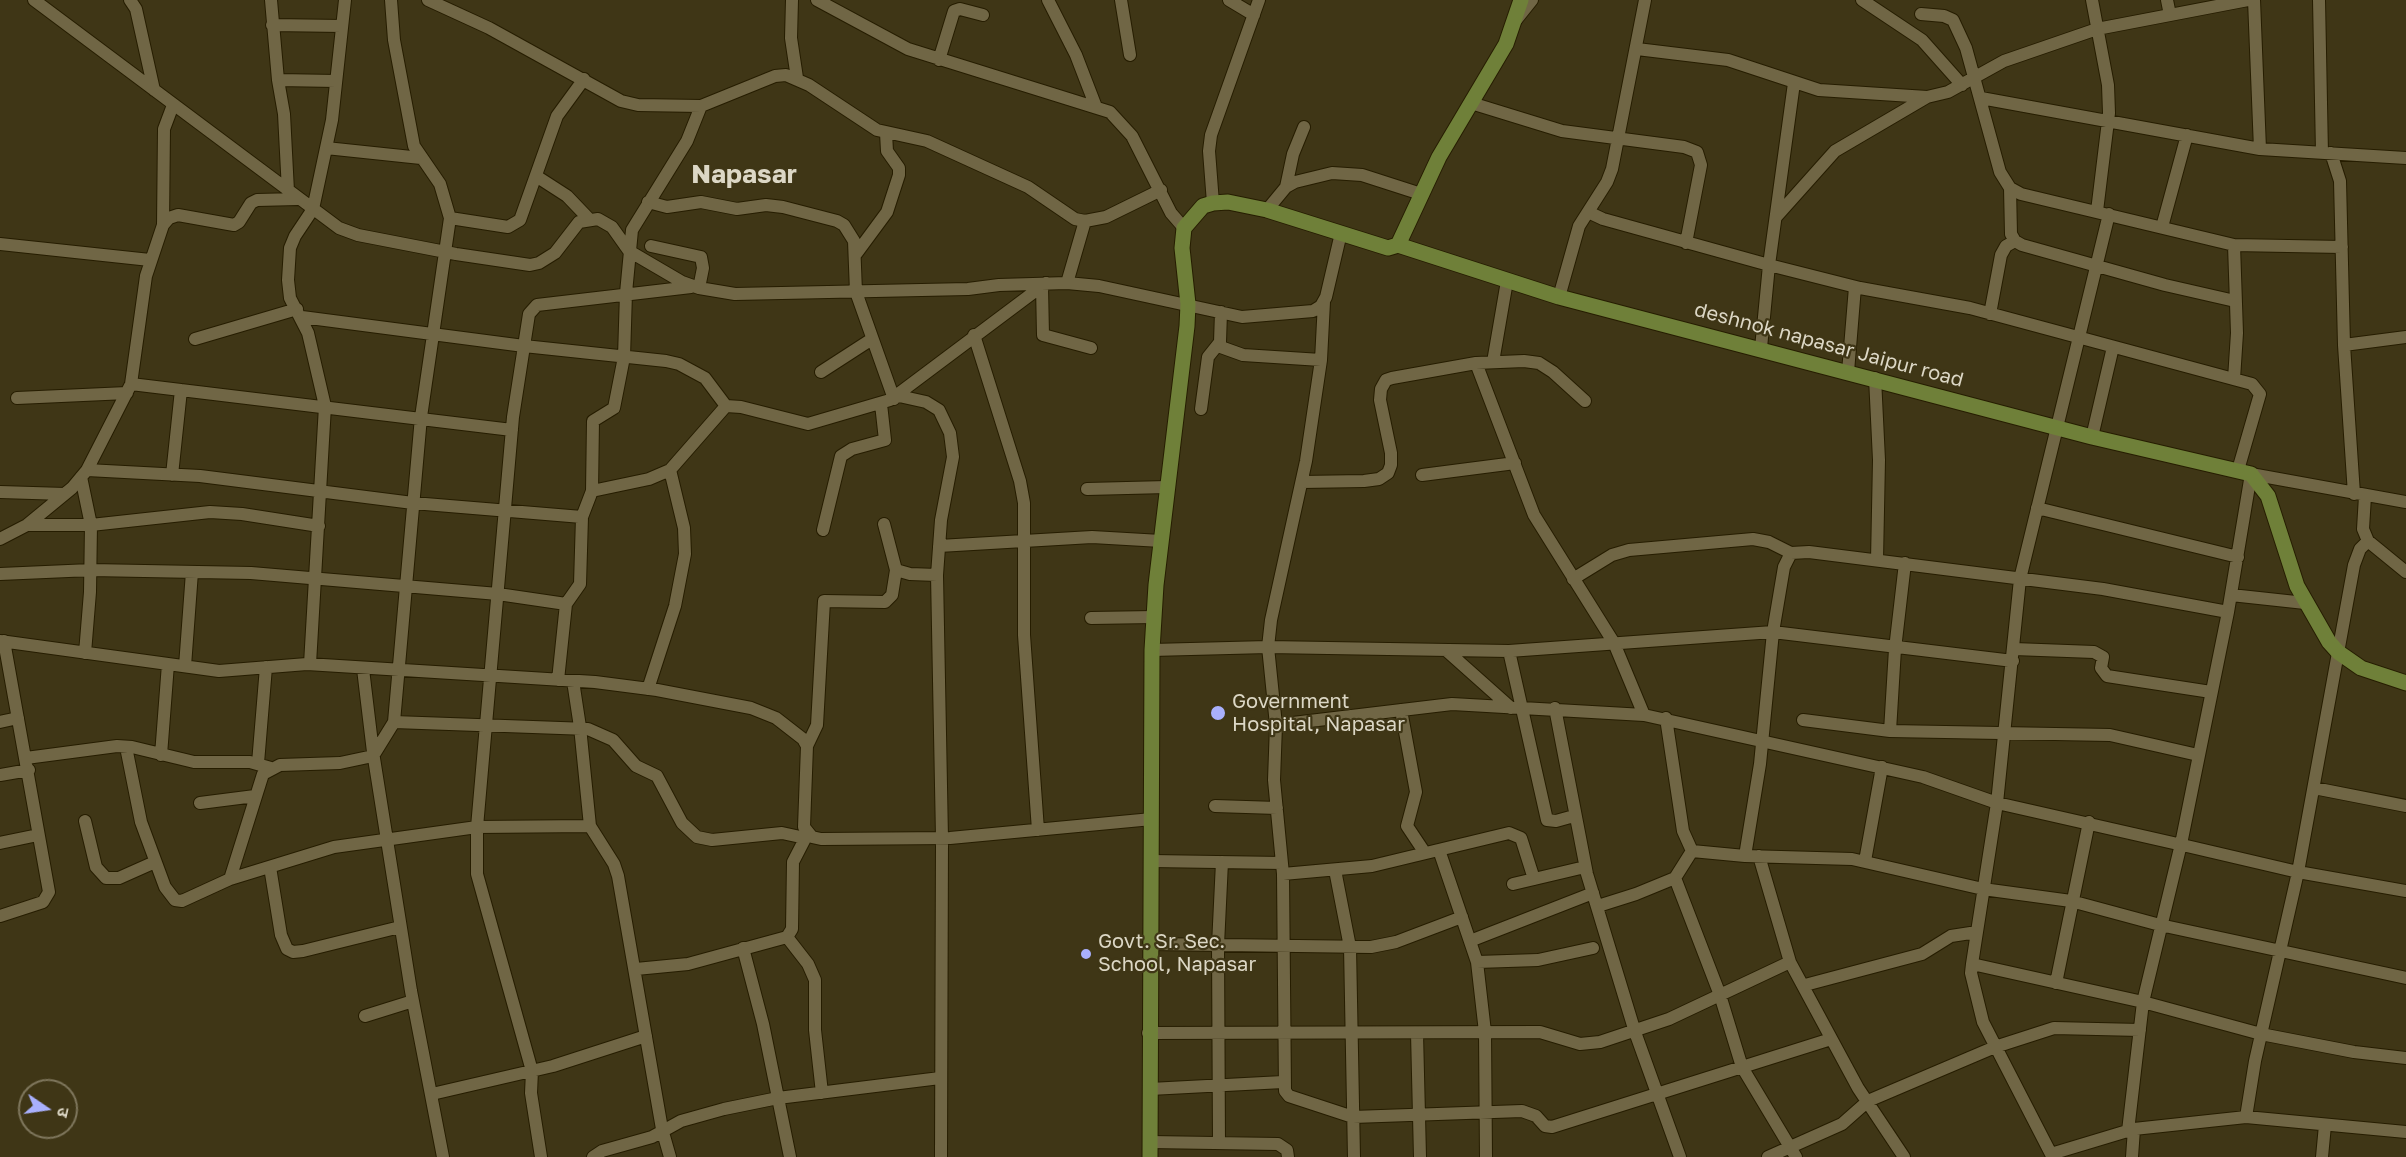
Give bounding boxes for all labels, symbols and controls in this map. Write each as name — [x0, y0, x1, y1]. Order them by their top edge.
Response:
district label: Napasar — [691, 159, 797, 191]
street label: deshnok napasar Jaipur road — [1692, 298, 1966, 392]
place label: Government Hospital, Napasar — [1232, 690, 1405, 737]
marker: Government Hospital, Napasar — [1209, 704, 1227, 722]
place label: Govt. Sr. Sec. School, Napasar — [1098, 930, 1256, 977]
marker: Govt. Sr. Sec. School, Napasar — [1079, 947, 1093, 961]
north arrow — [18, 1079, 78, 1139]
text: उ — [53, 1106, 74, 1119]

